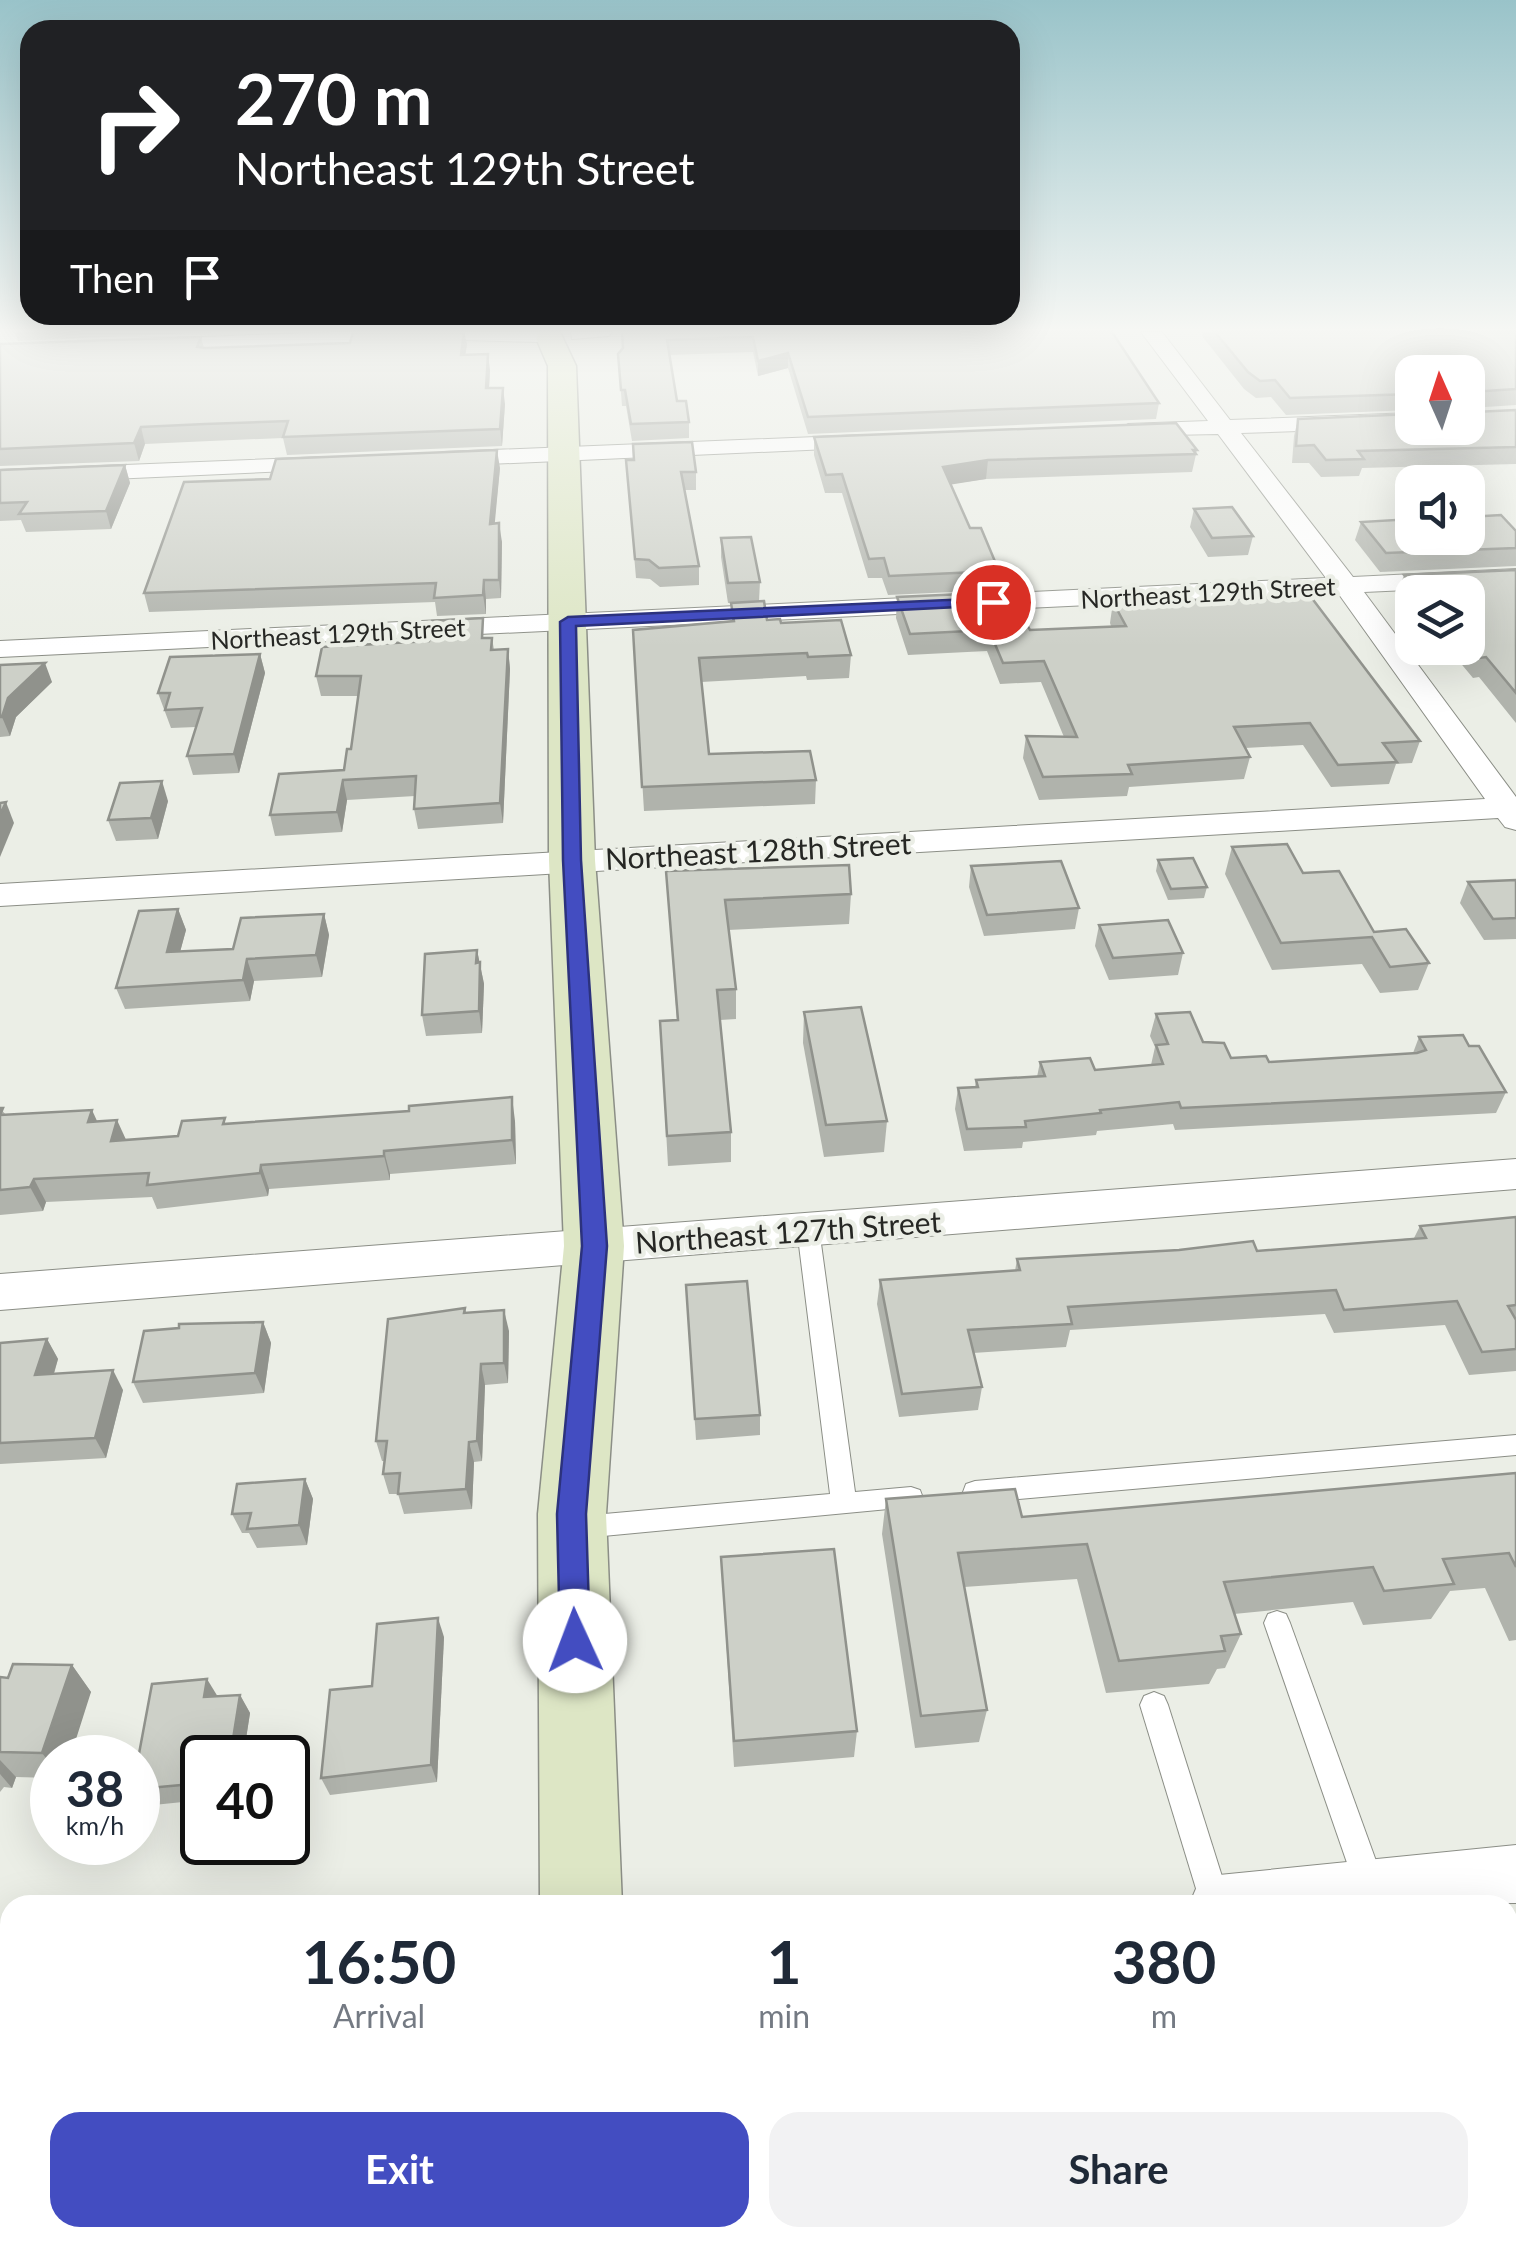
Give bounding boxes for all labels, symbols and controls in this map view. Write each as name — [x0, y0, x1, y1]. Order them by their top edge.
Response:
text: 270 m — [235, 56, 432, 140]
icon: right — [70, 60, 200, 190]
text: Northeast 129th Street — [235, 141, 695, 195]
icon: arrive — [175, 250, 230, 305]
text: Then — [70, 255, 155, 301]
north arrow — [1395, 355, 1485, 445]
map controls — [1395, 355, 1485, 665]
button: sound — [1395, 465, 1485, 555]
pin — [951, 560, 1036, 645]
street label: Northeast 129th Street — [1080, 570, 1336, 614]
icon: arrive — [966, 575, 1021, 630]
button: layers — [1395, 575, 1485, 665]
street label: Northeast 129th Street — [210, 611, 466, 655]
street label: Northeast 128th Street — [604, 824, 912, 876]
street label: Northeast 127th Street — [634, 1202, 942, 1260]
position arrow — [523, 1589, 627, 1693]
speed limit sign: 40 — [180, 1735, 310, 1865]
text: 38 — [66, 1758, 124, 1818]
text: km/h — [66, 1810, 124, 1840]
text: 16:50 — [302, 1925, 456, 1997]
text: 1 — [767, 1925, 802, 1997]
text: 380 — [1112, 1925, 1216, 1997]
text: Arrival — [333, 1996, 425, 2035]
text: min — [758, 1996, 810, 2035]
text: m — [1151, 1996, 1177, 2035]
button: Exit — [50, 2112, 749, 2227]
button: Share — [769, 2112, 1468, 2227]

